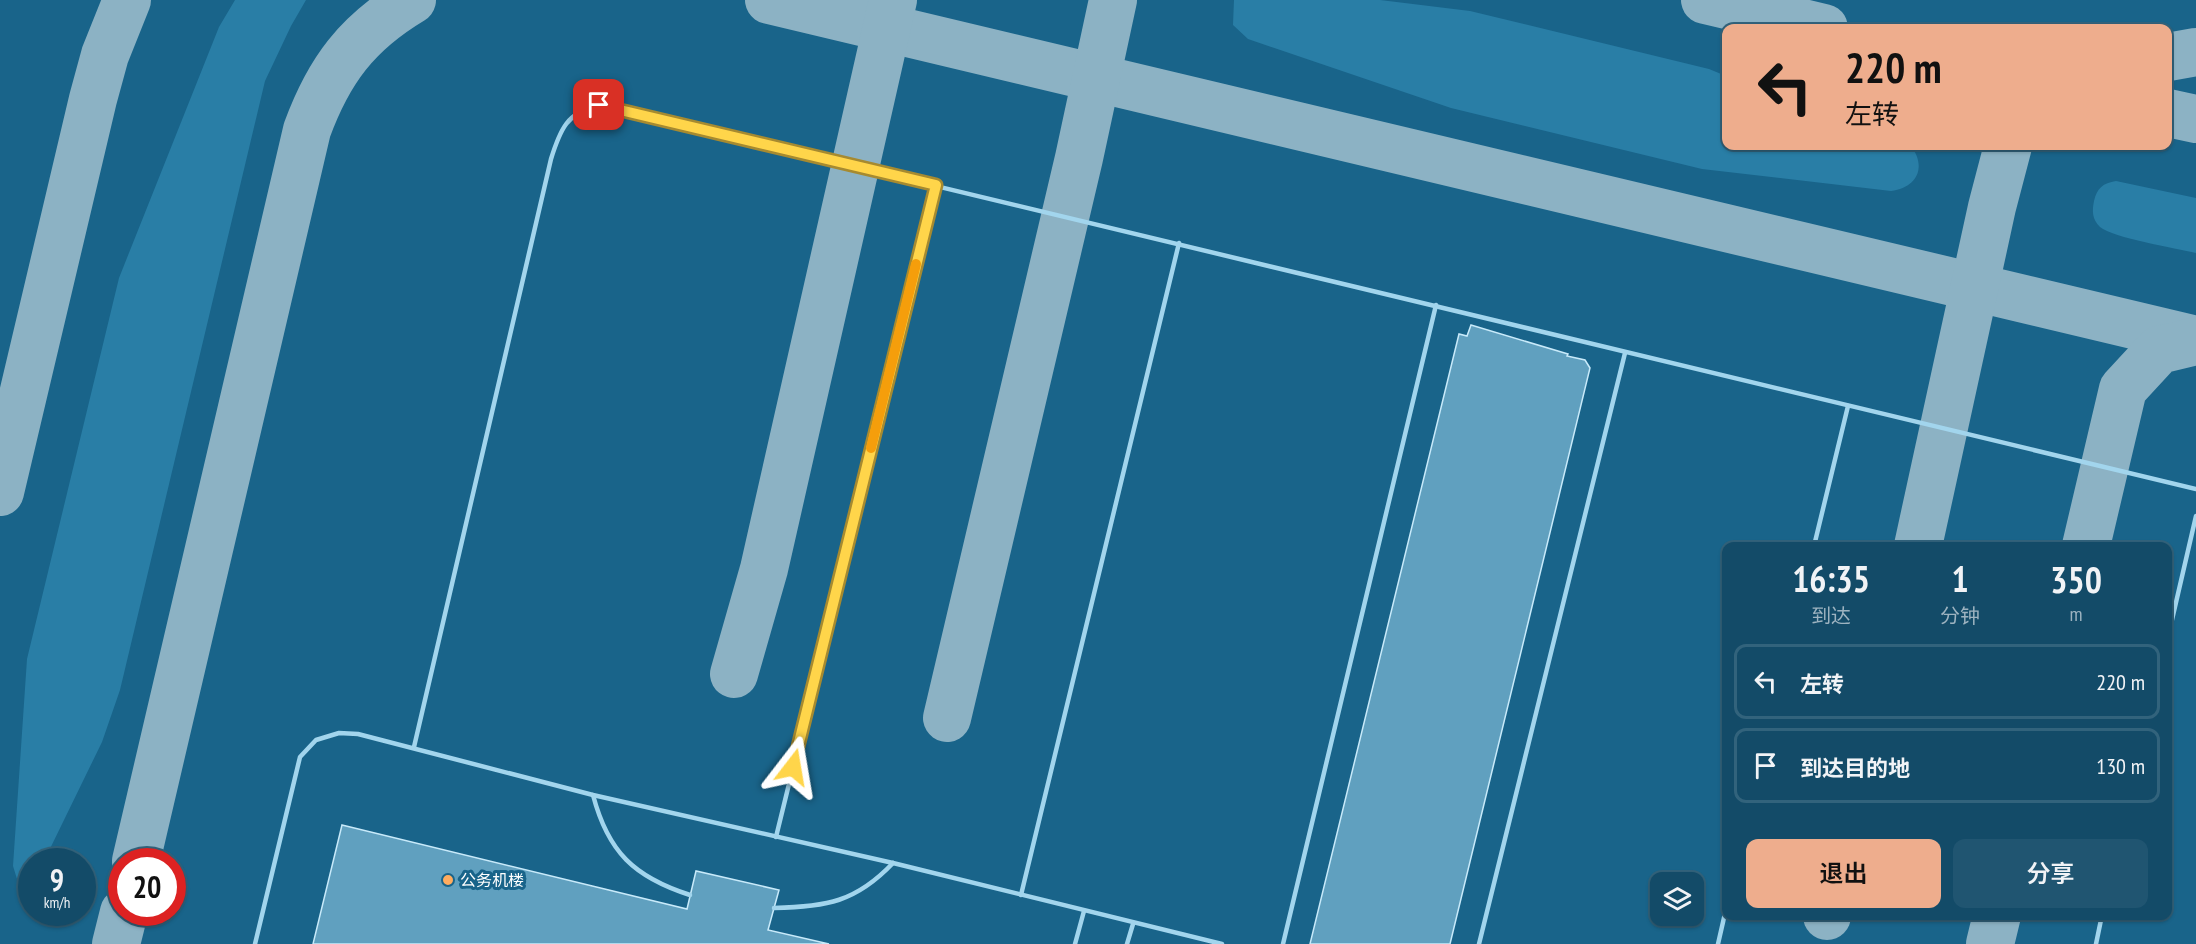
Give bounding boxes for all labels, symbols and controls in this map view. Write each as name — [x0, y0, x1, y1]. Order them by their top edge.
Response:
text: 220 m — [1845, 40, 1942, 95]
icon: left — [1746, 48, 1824, 126]
pin — [573, 79, 624, 130]
icon: arrive — [582, 88, 615, 121]
text: 左转 — [1845, 97, 1899, 131]
text: 16:35 — [1792, 555, 1870, 602]
text: 1 — [1952, 555, 1969, 602]
text: 350 — [2050, 556, 2102, 603]
text: m — [2070, 601, 2083, 627]
text: 到达 — [1811, 603, 1851, 629]
text: 分钟 — [1940, 603, 1980, 629]
icon: left — [1749, 665, 1782, 698]
text: 220 m — [2096, 668, 2145, 696]
text: 左转 — [1800, 670, 1844, 698]
position arrow — [761, 735, 825, 799]
icon: arrive — [1749, 749, 1782, 782]
text: 130 m — [2096, 752, 2145, 780]
text: 到达目的地 — [1800, 754, 1910, 782]
button: 退出 — [1746, 839, 1941, 908]
button: 分享 — [1953, 839, 2148, 908]
speed limit sign: 20 — [108, 848, 186, 926]
text: 9 — [50, 860, 64, 899]
place label: 公务机楼 — [460, 870, 524, 890]
map controls — [1650, 872, 1704, 926]
button: layers — [1650, 872, 1704, 926]
marker: 公务机楼 — [441, 873, 455, 887]
text: km/h — [44, 893, 70, 912]

